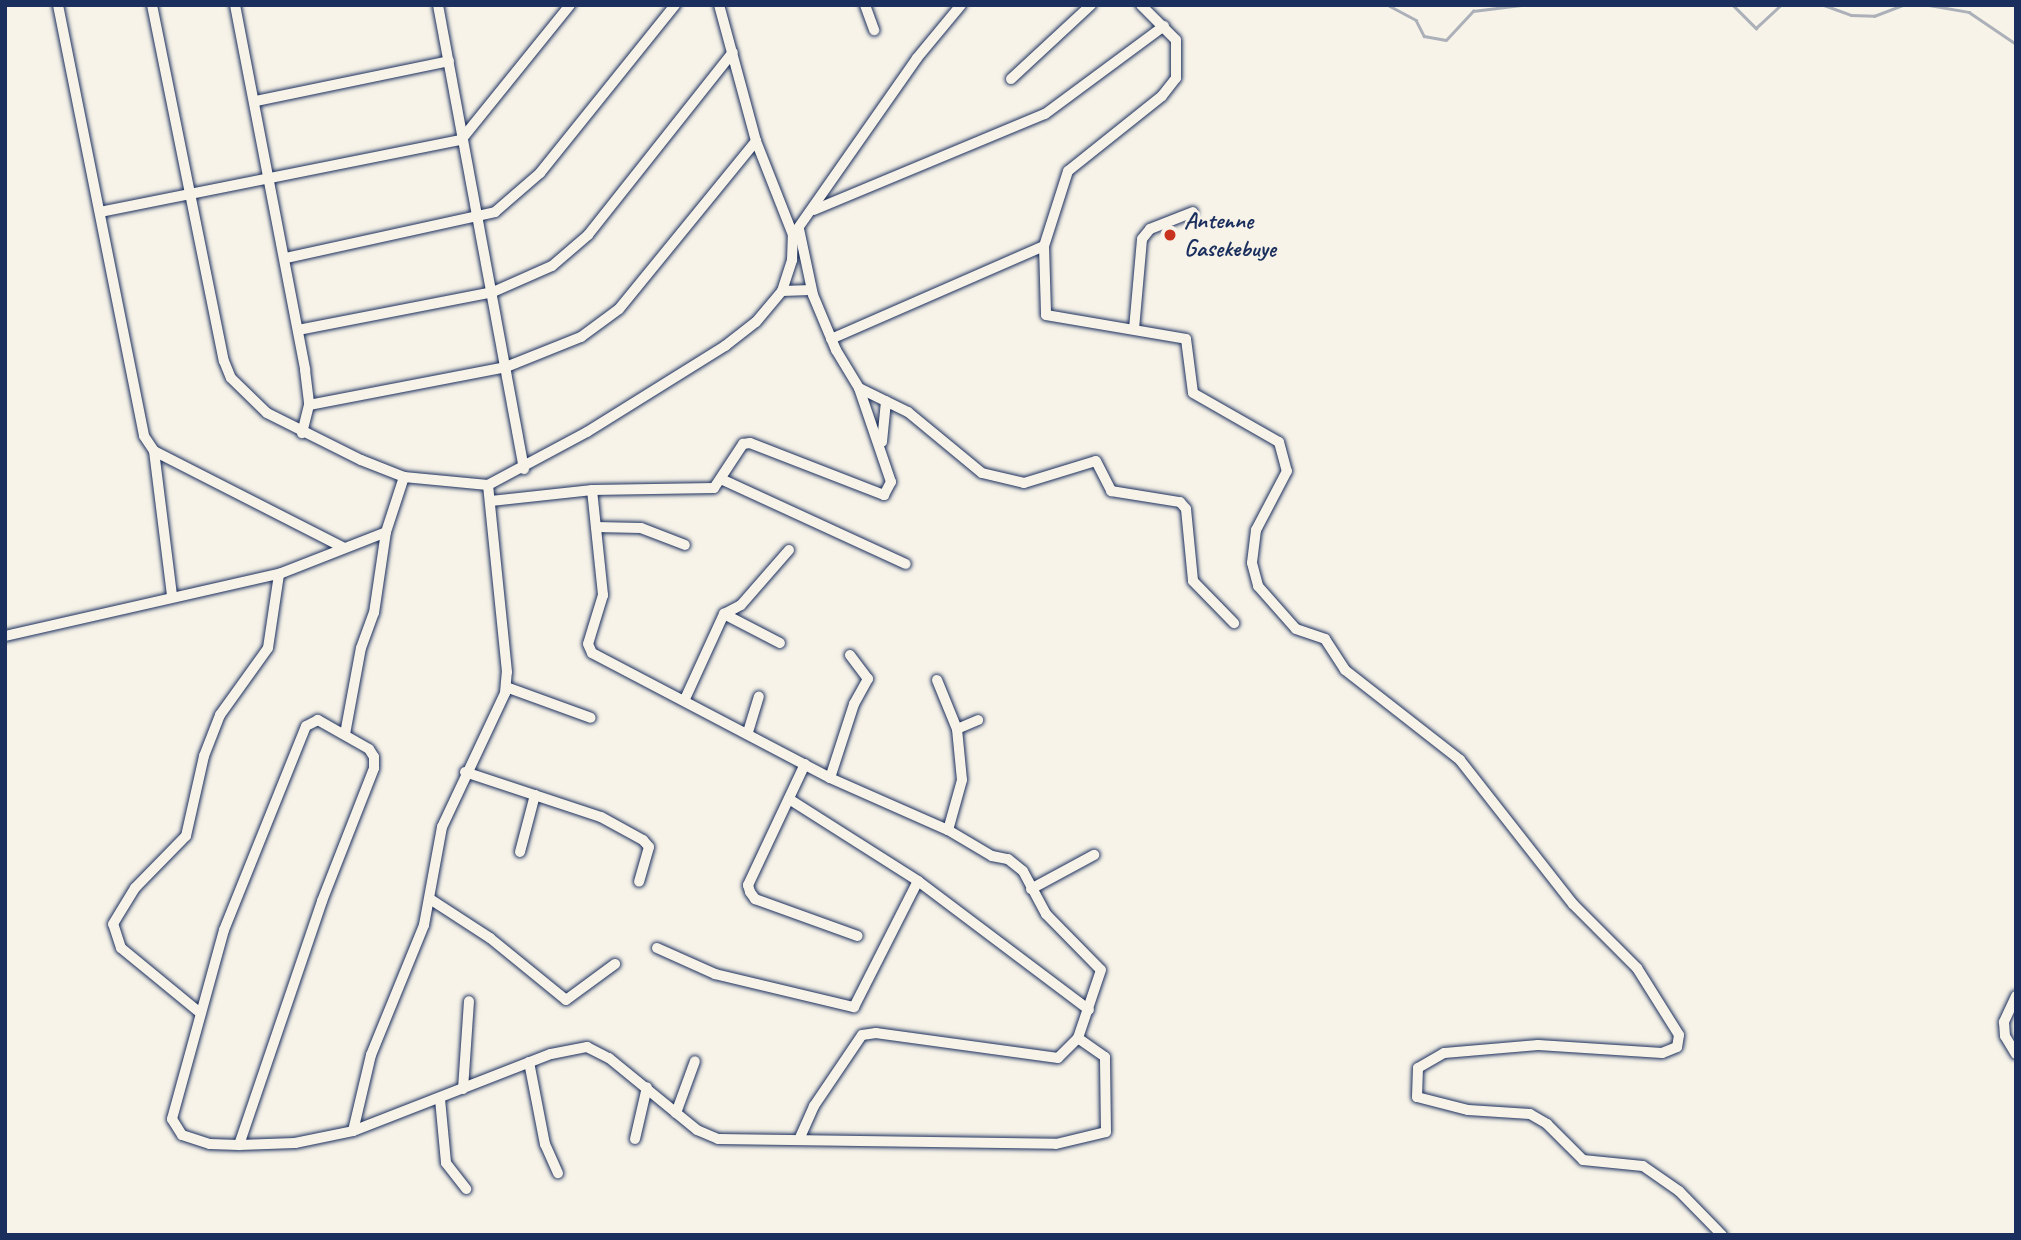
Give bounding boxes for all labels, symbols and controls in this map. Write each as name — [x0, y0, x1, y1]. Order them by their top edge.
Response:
place label: Antenne Gasekebuye — [1184, 207, 1276, 263]
marker: Antenne Gasekebuye — [1162, 227, 1178, 243]

